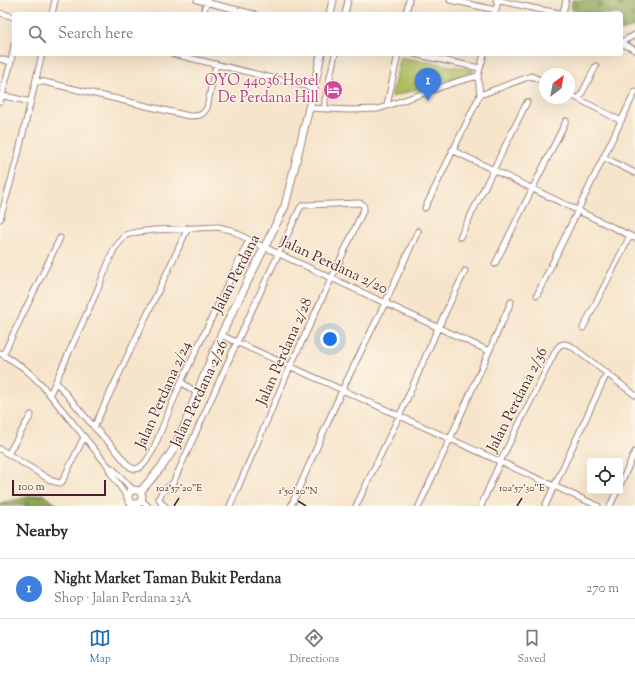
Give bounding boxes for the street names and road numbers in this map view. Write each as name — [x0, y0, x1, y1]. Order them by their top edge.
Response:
street label: Jalan Perdana — [208, 231, 266, 318]
street label: Jalan Perdana 2/20 — [276, 231, 391, 300]
street label: Jalan Perdana 2/28 — [251, 295, 318, 410]
street label: Jalan Perdana 2/24 — [130, 337, 197, 453]
street label: Jalan Perdana 2/26 — [166, 337, 234, 452]
street label: Jalan Perdana 2/36 — [482, 344, 553, 457]

